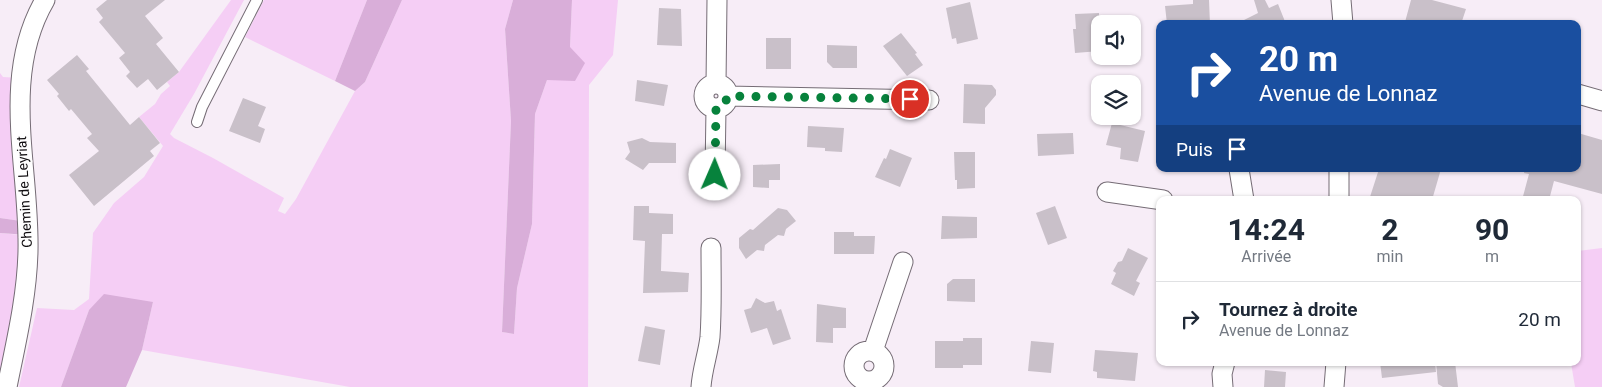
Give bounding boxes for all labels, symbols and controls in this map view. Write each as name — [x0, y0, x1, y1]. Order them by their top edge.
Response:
map controls — [1091, 15, 1141, 125]
button: sound — [1091, 15, 1141, 65]
text: 20 m — [1259, 39, 1338, 80]
icon: right — [1176, 40, 1241, 105]
button: layers — [1091, 75, 1141, 125]
pin — [889, 78, 931, 120]
text: Avenue de Lonnaz — [1259, 81, 1438, 106]
icon: arrive — [896, 85, 924, 113]
street label: Chemin de Leyriat — [13, 135, 35, 248]
icon: arrive — [1223, 135, 1251, 163]
text: Puis — [1176, 138, 1213, 161]
position arrow — [688, 148, 740, 200]
text: 14:24 — [1228, 212, 1305, 247]
text: 2 — [1381, 212, 1399, 247]
text: 90 — [1475, 212, 1509, 247]
text: Arrivée — [1241, 247, 1291, 266]
text: min — [1377, 247, 1403, 266]
text: m — [1485, 247, 1499, 266]
text: Tournez à droite — [1219, 298, 1358, 321]
icon: right — [1176, 305, 1204, 333]
text: 20 m — [1518, 308, 1561, 331]
text: Avenue de Lonnaz — [1219, 321, 1349, 340]

